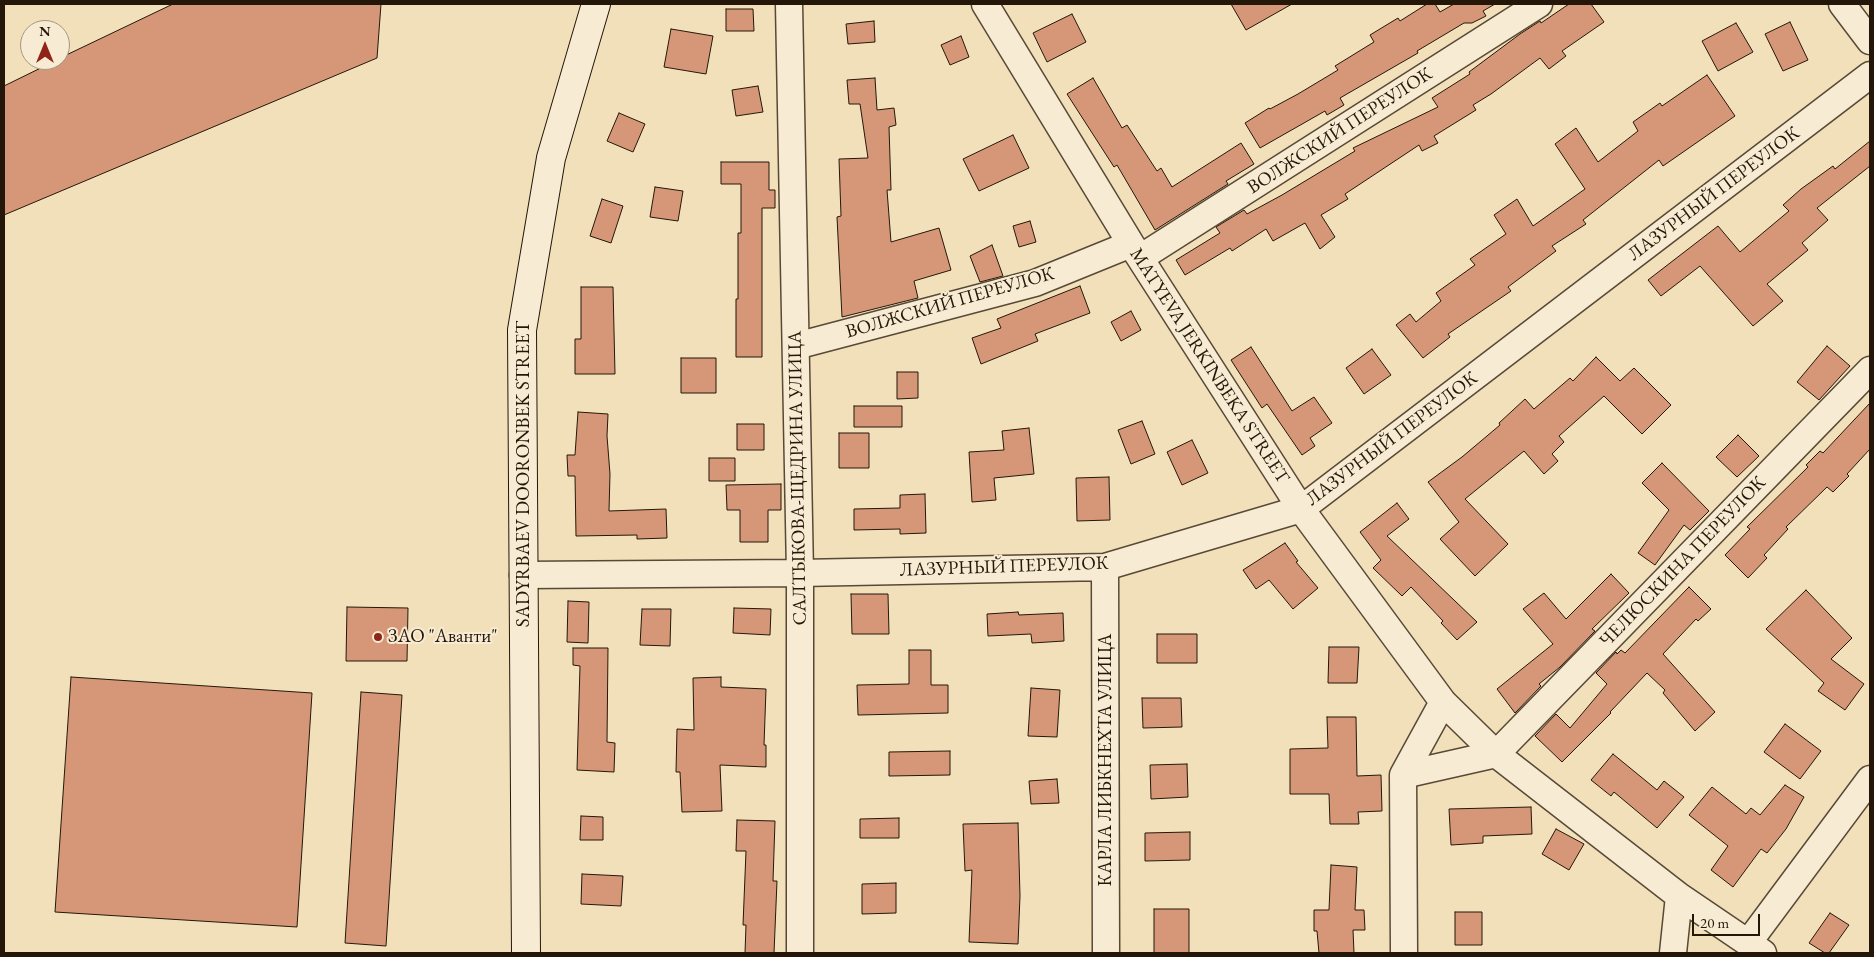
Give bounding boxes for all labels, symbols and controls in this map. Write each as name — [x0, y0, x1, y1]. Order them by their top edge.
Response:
north arrow — [20, 20, 70, 70]
text: N — [39, 22, 51, 40]
street label: ВОЛЖСКИЙ ПЕРЕУЛОК — [1243, 63, 1437, 199]
street label: ЛАЗУРНЫЙ ПЕРЕУЛОК — [1624, 122, 1804, 266]
street label: MATYEVA JERKINBEKA STREET — [1124, 244, 1294, 488]
street label: ВОЛЖСКИЙ ПЕРЕУЛОК — [843, 262, 1057, 344]
street label: SADYRBAEV DOORONBEK STREET — [513, 321, 535, 627]
street label: САЛТЫКОВА-ЩЕДРИНА УЛИЦА — [784, 331, 812, 625]
street label: ЛАЗУРНЫЙ ПЕРЕУЛОК — [1302, 367, 1482, 511]
street label: ЧЕЛЮСКИНА ПЕРЕУЛОК — [1595, 472, 1771, 652]
street label: ЛАЗУРНЫЙ ПЕРЕУЛОК — [899, 552, 1109, 582]
place label: ЗАО "Аванти" — [388, 626, 498, 648]
marker: ЗАО "Аванти" — [372, 631, 384, 643]
street label: КАРЛА ЛИБКНЕХТА УЛИЦА — [1095, 633, 1117, 887]
scale bar — [1694, 904, 1762, 936]
text: 20 m — [1700, 913, 1729, 932]

